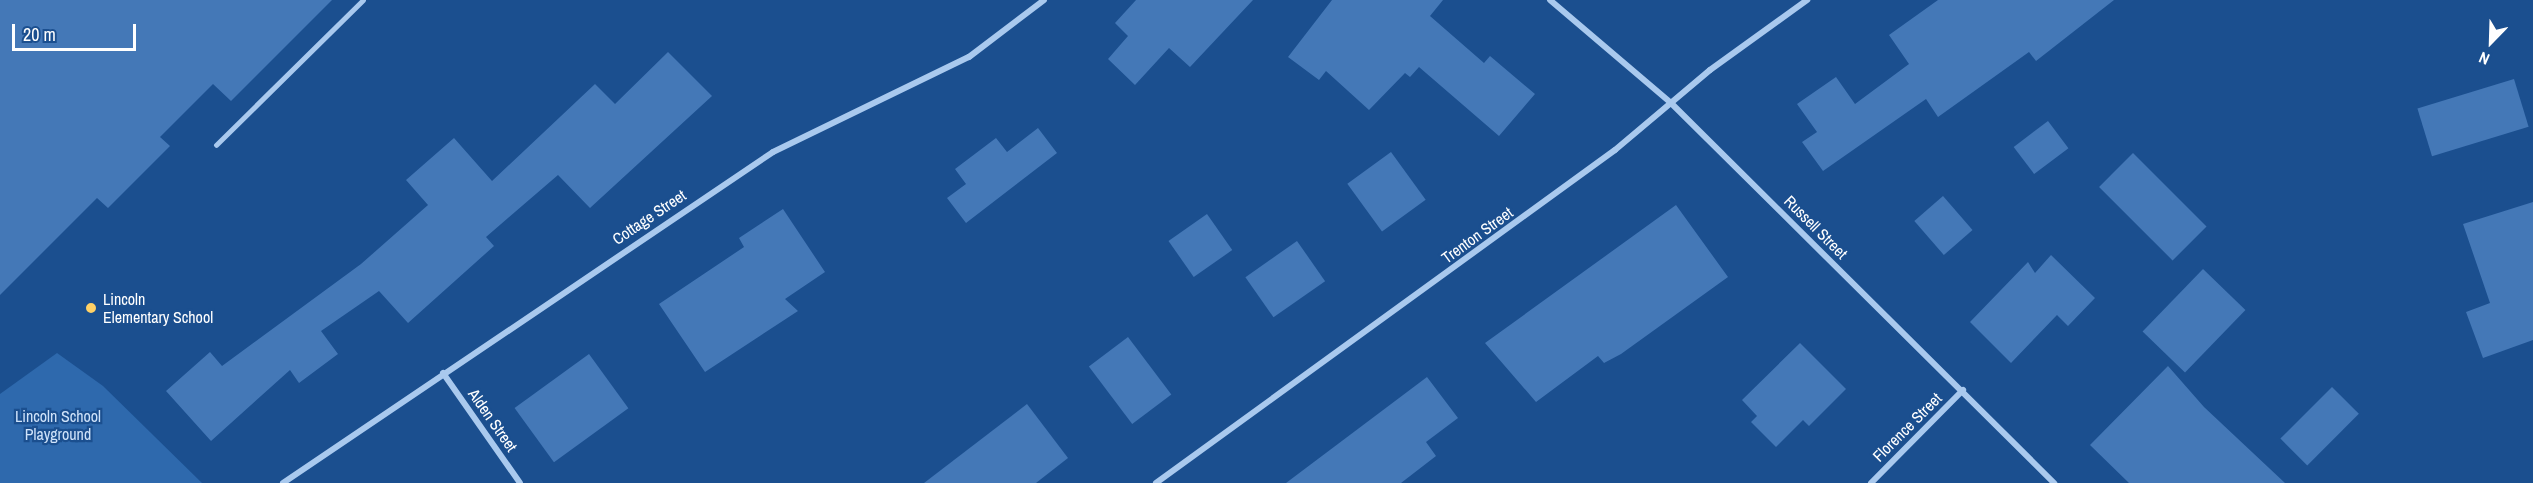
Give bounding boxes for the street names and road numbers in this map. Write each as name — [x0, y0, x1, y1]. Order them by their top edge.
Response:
street label: Cottage Street — [609, 185, 689, 249]
street label: Russell Street — [1780, 191, 1852, 263]
street label: Trenton Street — [1438, 203, 1516, 267]
street label: Alden Street — [464, 385, 522, 455]
street label: Florence Street — [1868, 388, 1946, 466]

